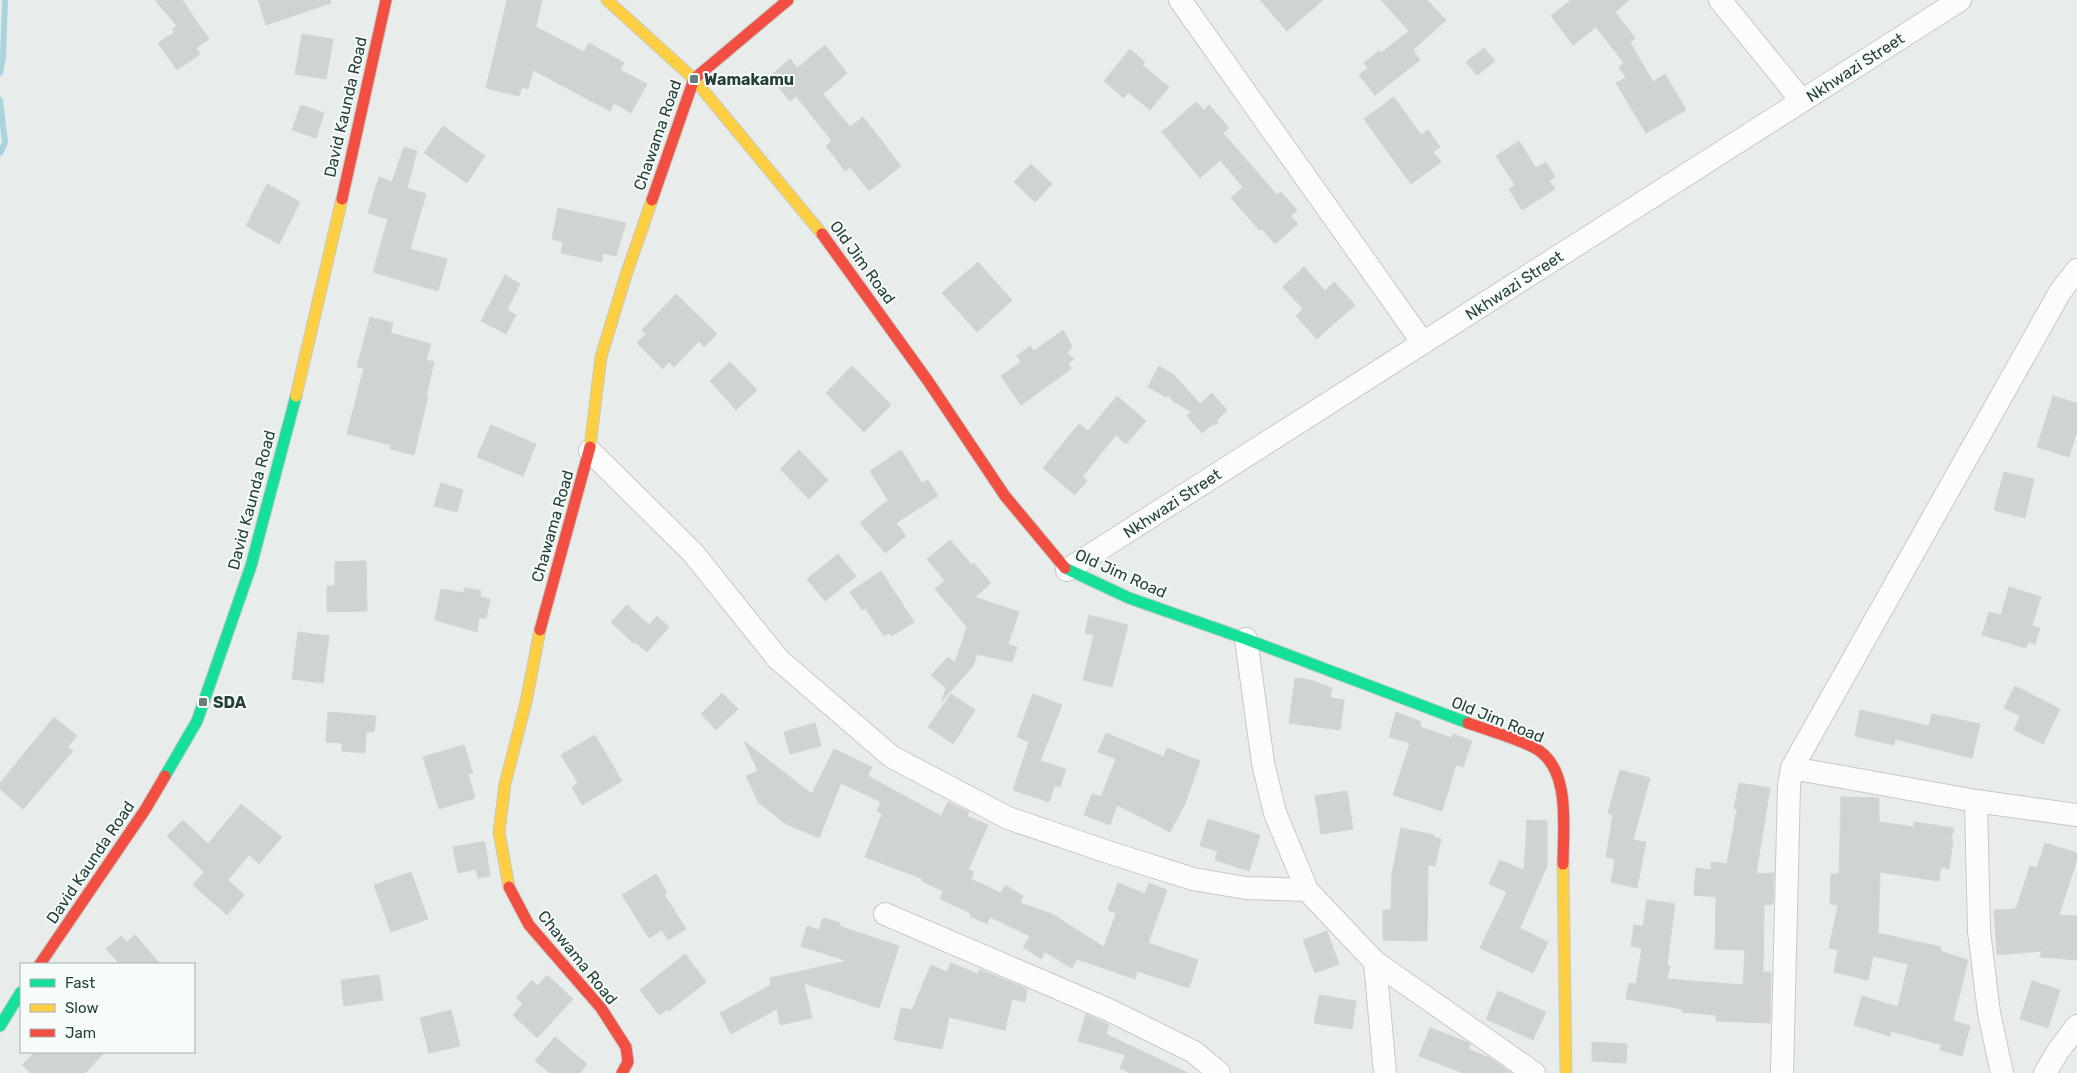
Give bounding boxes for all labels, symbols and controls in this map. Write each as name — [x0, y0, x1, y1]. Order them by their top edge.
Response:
street label: Nkhwazi Street — [1803, 29, 1908, 106]
street label: David Kaunda Road — [320, 35, 371, 179]
place label: Wamakamu — [704, 70, 794, 89]
marker: Wamakamu — [688, 73, 700, 85]
street label: Chawama Road — [630, 77, 685, 193]
street label: Old Jim Road — [826, 217, 899, 308]
street label: Nkhwazi Street — [1462, 247, 1567, 324]
street label: David Kaunda Road — [224, 428, 279, 572]
street label: Nkhwazi Street — [1120, 465, 1225, 542]
street label: Chawama Road — [527, 468, 578, 584]
street label: Old Jim Road — [1072, 545, 1170, 602]
street label: Old Jim Road — [1449, 692, 1547, 747]
place label: SDA — [213, 693, 247, 712]
marker: SDA — [197, 696, 209, 708]
street label: David Kaunda Road — [42, 797, 138, 927]
street label: Chawama Road — [534, 906, 621, 1008]
legend — [20, 963, 195, 1053]
text: Fast — [65, 974, 95, 992]
text: Slow — [65, 999, 98, 1017]
text: Jam — [65, 1024, 96, 1042]

